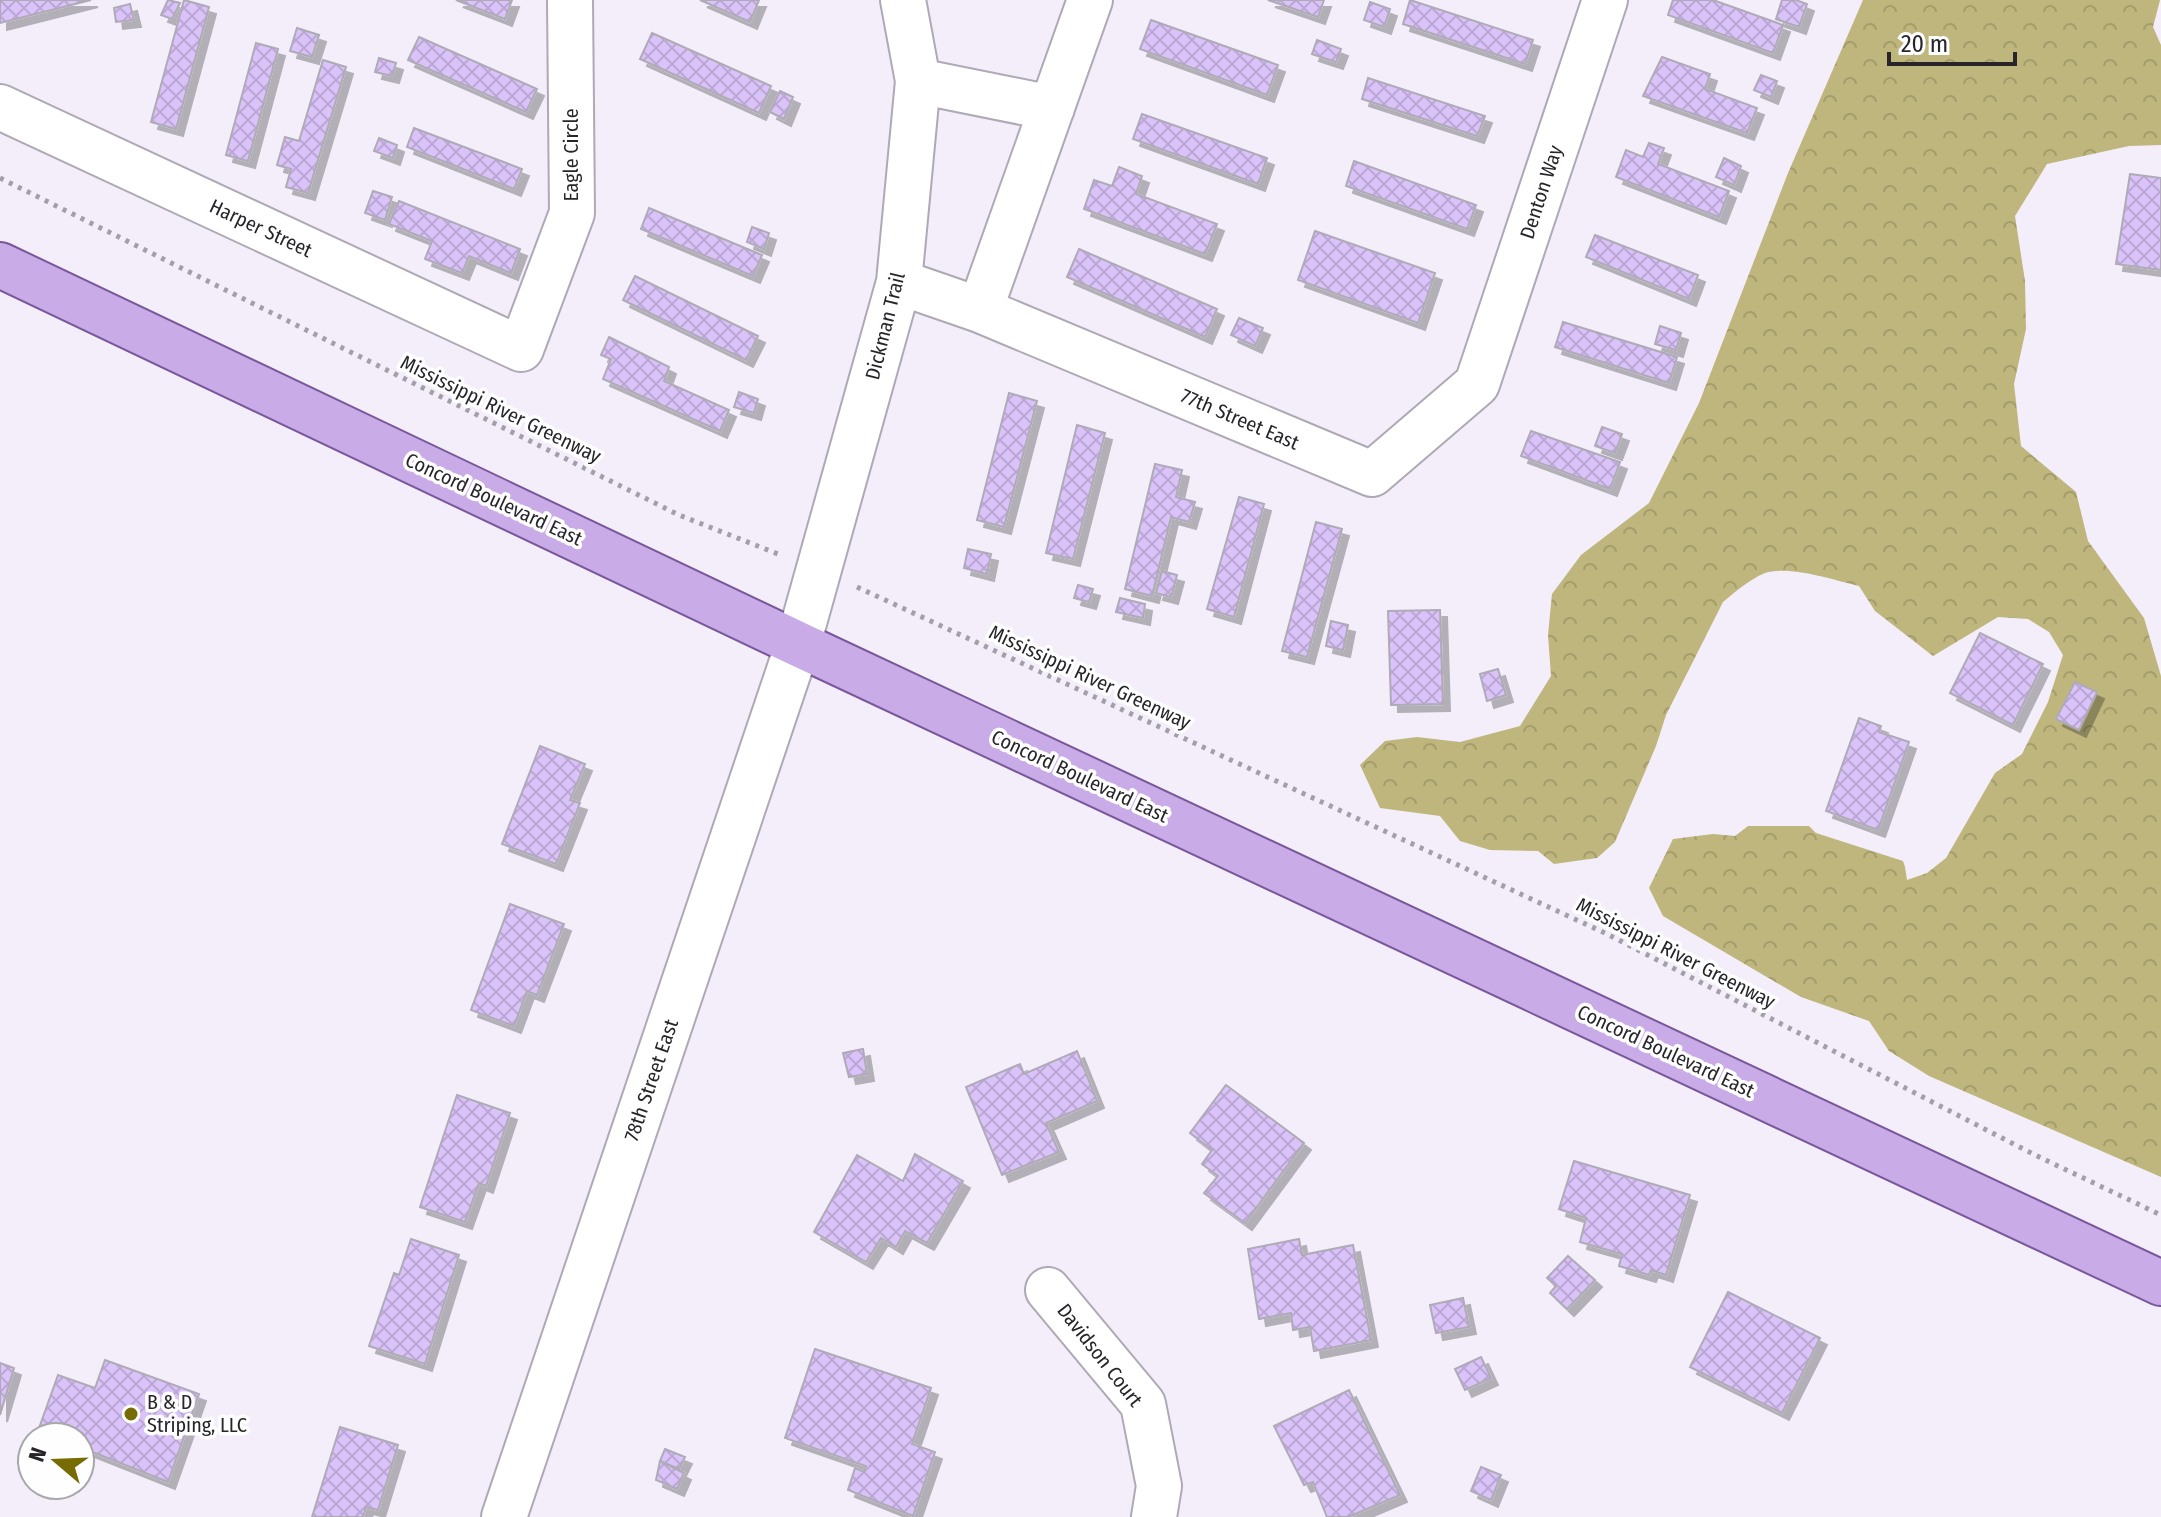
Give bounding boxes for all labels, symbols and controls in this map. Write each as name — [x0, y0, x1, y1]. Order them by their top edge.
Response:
scale bar — [1889, 16, 2015, 66]
text: 20 m — [1901, 30, 1948, 58]
street label: Eagle Circle — [559, 108, 583, 202]
street label: Denton Way — [1515, 142, 1567, 242]
street label: Harper Street — [206, 194, 316, 262]
street label: Dickman Trail — [860, 270, 910, 382]
street label: Mississippi River Greenway — [397, 350, 605, 468]
street label: 77th Street East — [1177, 383, 1303, 455]
street label: Concord Boulevard East — [402, 447, 587, 551]
street label: Mississippi River Greenway — [985, 620, 1195, 734]
street label: Concord Boulevard East — [988, 724, 1173, 828]
street label: Mississippi River Greenway — [1573, 892, 1779, 1014]
street label: Concord Boulevard East — [1574, 999, 1759, 1103]
street label: 78th Street East — [619, 1015, 683, 1144]
street label: Davidson Court — [1052, 1299, 1148, 1412]
place label: B & D Striping, LLC — [147, 1390, 247, 1437]
marker: B & D Striping, LLC — [122, 1405, 140, 1423]
north arrow — [16, 1421, 96, 1501]
text: N — [23, 1444, 52, 1465]

